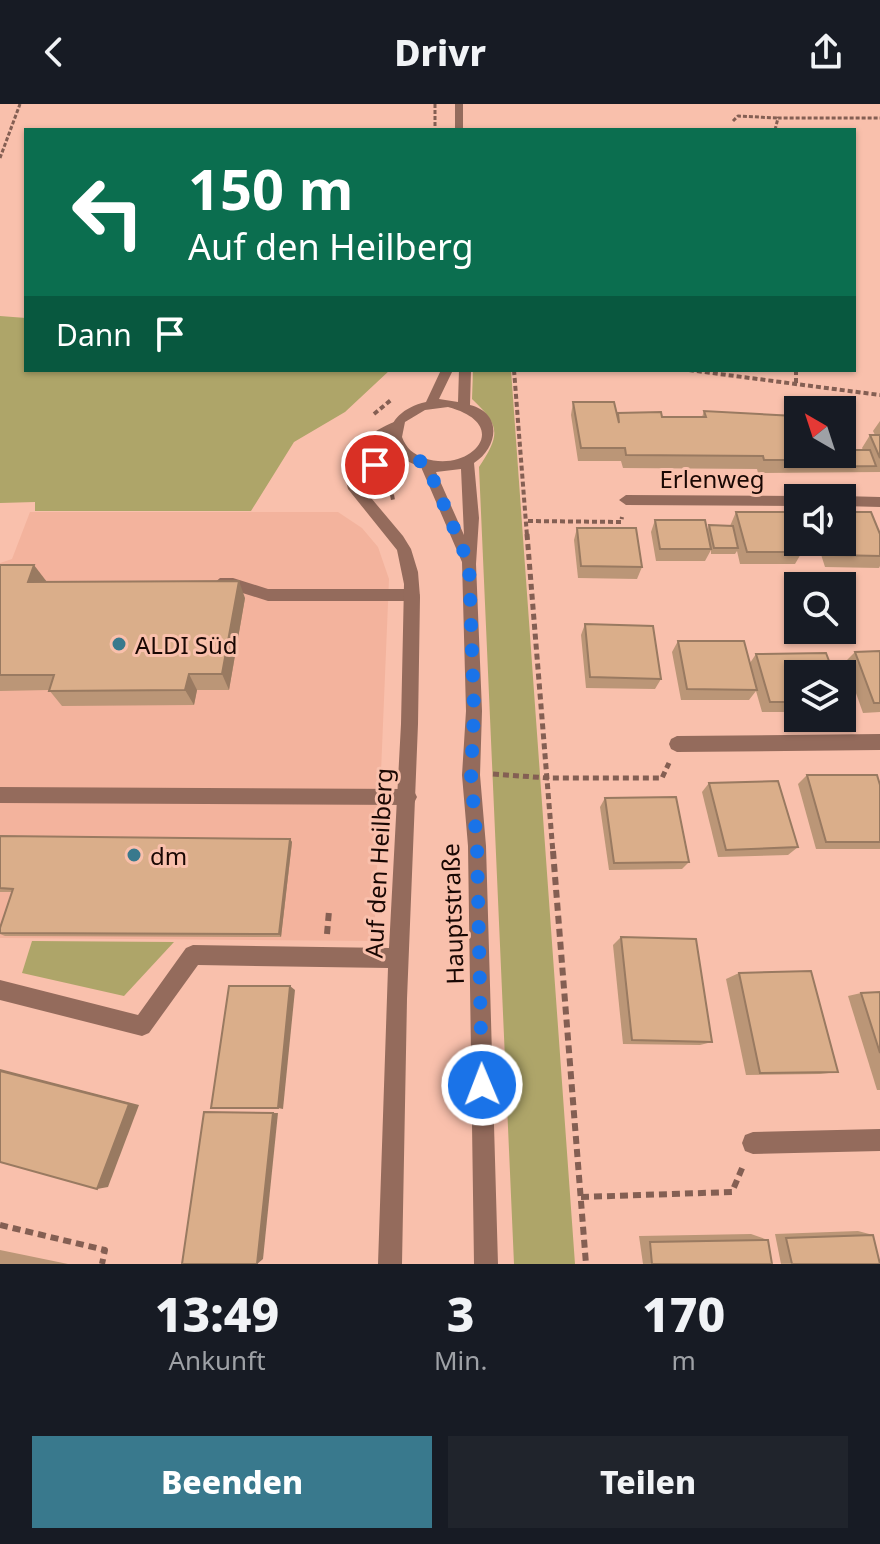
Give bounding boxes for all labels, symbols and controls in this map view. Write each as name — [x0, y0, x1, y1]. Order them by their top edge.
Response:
text: Drivr — [394, 28, 486, 77]
icon: back — [32, 30, 76, 74]
icon: share — [804, 30, 848, 74]
text: 150 m — [188, 150, 353, 226]
icon: left — [56, 160, 160, 264]
text: Auf den Heilberg — [188, 222, 474, 271]
icon: arrive — [148, 312, 192, 356]
text: Dann — [56, 314, 132, 355]
north arrow — [784, 396, 856, 468]
map controls — [784, 396, 856, 732]
pin — [341, 431, 409, 499]
icon: arrive — [353, 443, 397, 487]
street label: Erlenweg — [660, 462, 764, 495]
button: sound — [784, 484, 856, 556]
button: search — [784, 572, 856, 644]
place label: ALDI Süd — [135, 628, 238, 661]
marker: ALDI Süd — [110, 635, 128, 653]
button: layers — [784, 660, 856, 732]
street label: Auf den Heilberg — [357, 767, 399, 959]
place label: dm — [150, 839, 187, 872]
street label: Hauptstraße — [433, 843, 471, 985]
marker: dm — [125, 846, 143, 864]
position arrow — [440, 1043, 524, 1127]
text: 13:49 — [155, 1281, 279, 1346]
text: 3 — [447, 1281, 475, 1346]
text: 170 — [642, 1281, 725, 1346]
text: Ankunft — [168, 1342, 266, 1378]
text: Min. — [434, 1342, 487, 1378]
text: m — [672, 1342, 696, 1378]
button: Beenden — [32, 1436, 432, 1528]
button: Teilen — [448, 1436, 848, 1528]

